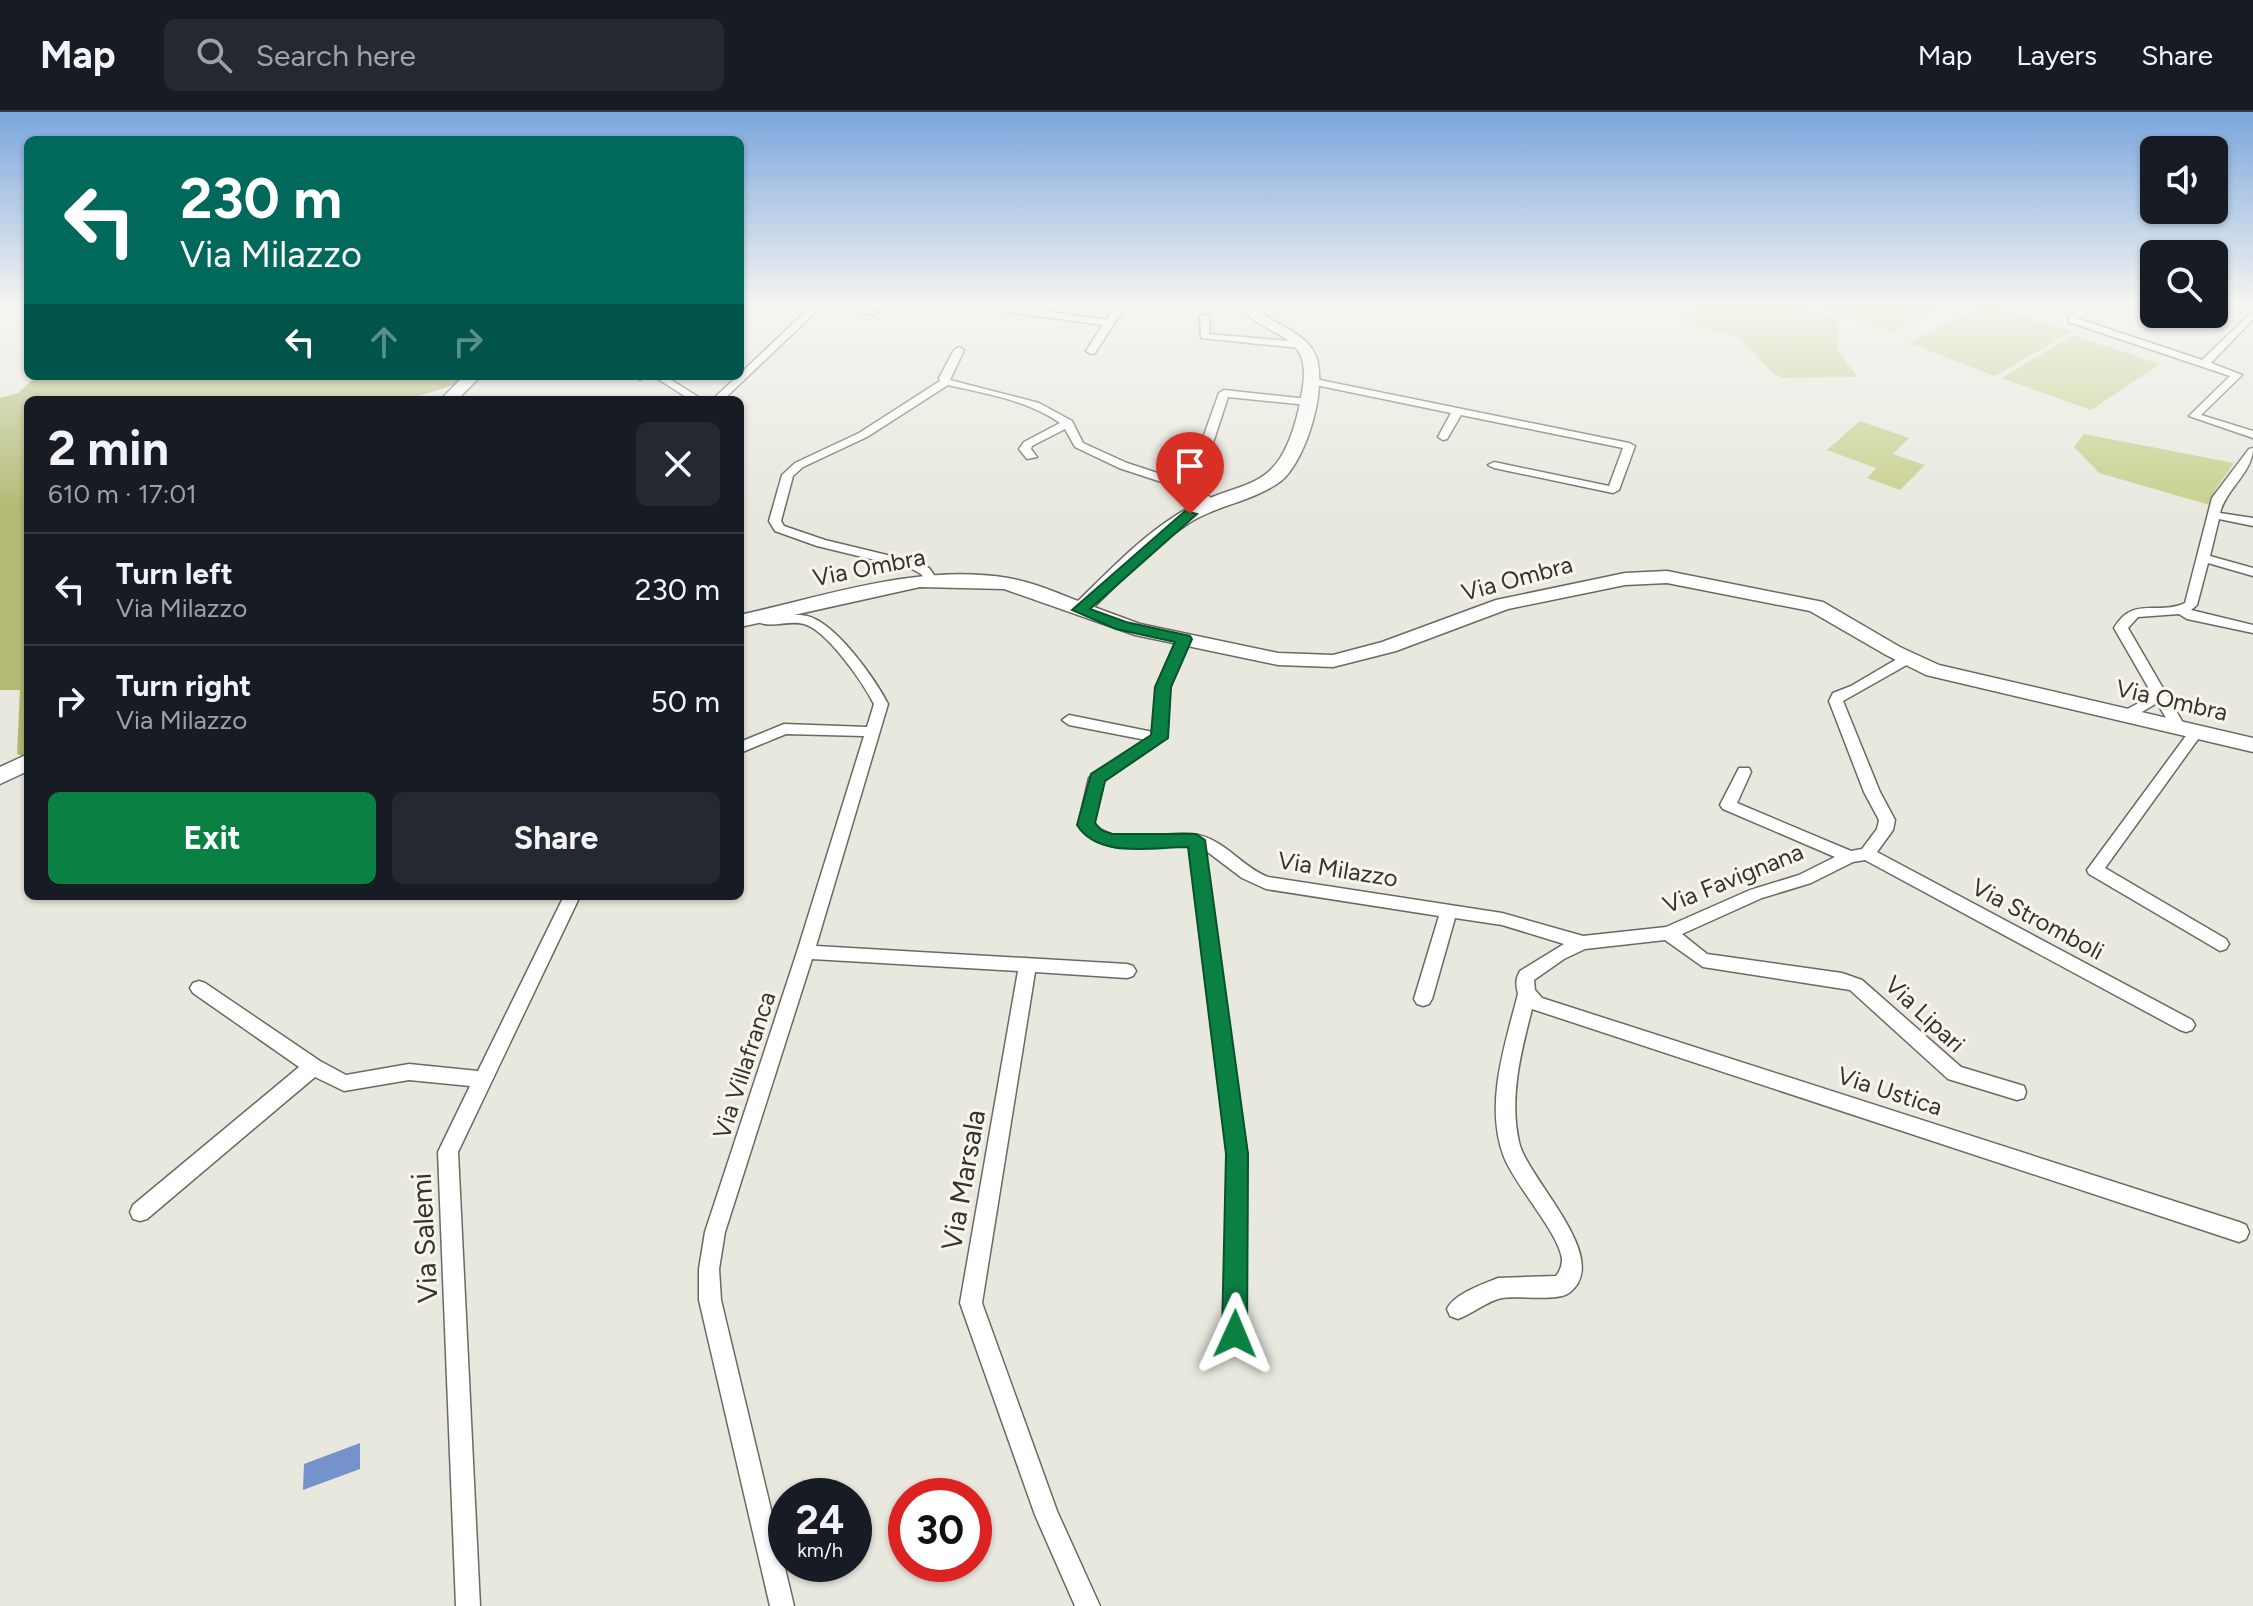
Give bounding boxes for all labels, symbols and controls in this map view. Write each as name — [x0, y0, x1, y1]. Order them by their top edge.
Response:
search box — [164, 19, 724, 91]
text: Map — [40, 32, 116, 78]
icon: search — [192, 33, 236, 77]
text: Search here — [256, 37, 416, 74]
text: Map — [1918, 38, 1972, 72]
text: Layers — [2016, 38, 2097, 72]
text: Share — [2141, 38, 2213, 72]
map controls — [2140, 136, 2228, 328]
button: sound — [2140, 136, 2228, 224]
text: 230 m — [180, 165, 342, 232]
icon: left — [48, 168, 152, 272]
text: Via Milazzo — [180, 233, 362, 276]
button: search — [2140, 240, 2228, 328]
icon: left — [278, 320, 322, 364]
icon: ahead — [362, 320, 406, 364]
icon: right — [446, 320, 490, 364]
text: 2 min — [48, 419, 169, 477]
button: close — [636, 422, 720, 506]
pin — [1156, 432, 1224, 514]
icon: arrive — [1168, 444, 1212, 488]
text: 610 m · 17:01 — [48, 478, 197, 510]
street label: Via Ombra — [810, 542, 928, 592]
street label: Via Ombra — [1458, 549, 1576, 607]
text: Turn left — [116, 555, 233, 592]
icon: left — [48, 567, 92, 611]
text: 230 m — [635, 571, 720, 608]
text: Via Milazzo — [116, 592, 247, 624]
text: Turn right — [116, 667, 251, 704]
street label: Via Ombra — [2113, 673, 2231, 727]
icon: right — [48, 679, 92, 723]
text: 50 m — [651, 683, 720, 720]
text: Via Milazzo — [116, 704, 247, 736]
button: Exit — [48, 792, 376, 884]
button: Share — [392, 792, 720, 884]
street label: Via Favignana — [1659, 837, 1807, 919]
street label: Via Milazzo — [1276, 845, 1400, 893]
street label: Via Stromboli — [1967, 872, 2109, 966]
street label: Via Lipari — [1879, 970, 1971, 1058]
street label: Via Villafranca — [707, 988, 781, 1142]
street label: Via Ustica — [1834, 1060, 1946, 1122]
street label: Via Marsala — [934, 1107, 992, 1253]
street label: Via Salemi — [404, 1172, 444, 1304]
position arrow — [1193, 1292, 1277, 1376]
speed limit sign: 30 — [888, 1478, 992, 1582]
text: 24 — [796, 1496, 844, 1544]
text: km/h — [797, 1538, 843, 1562]

